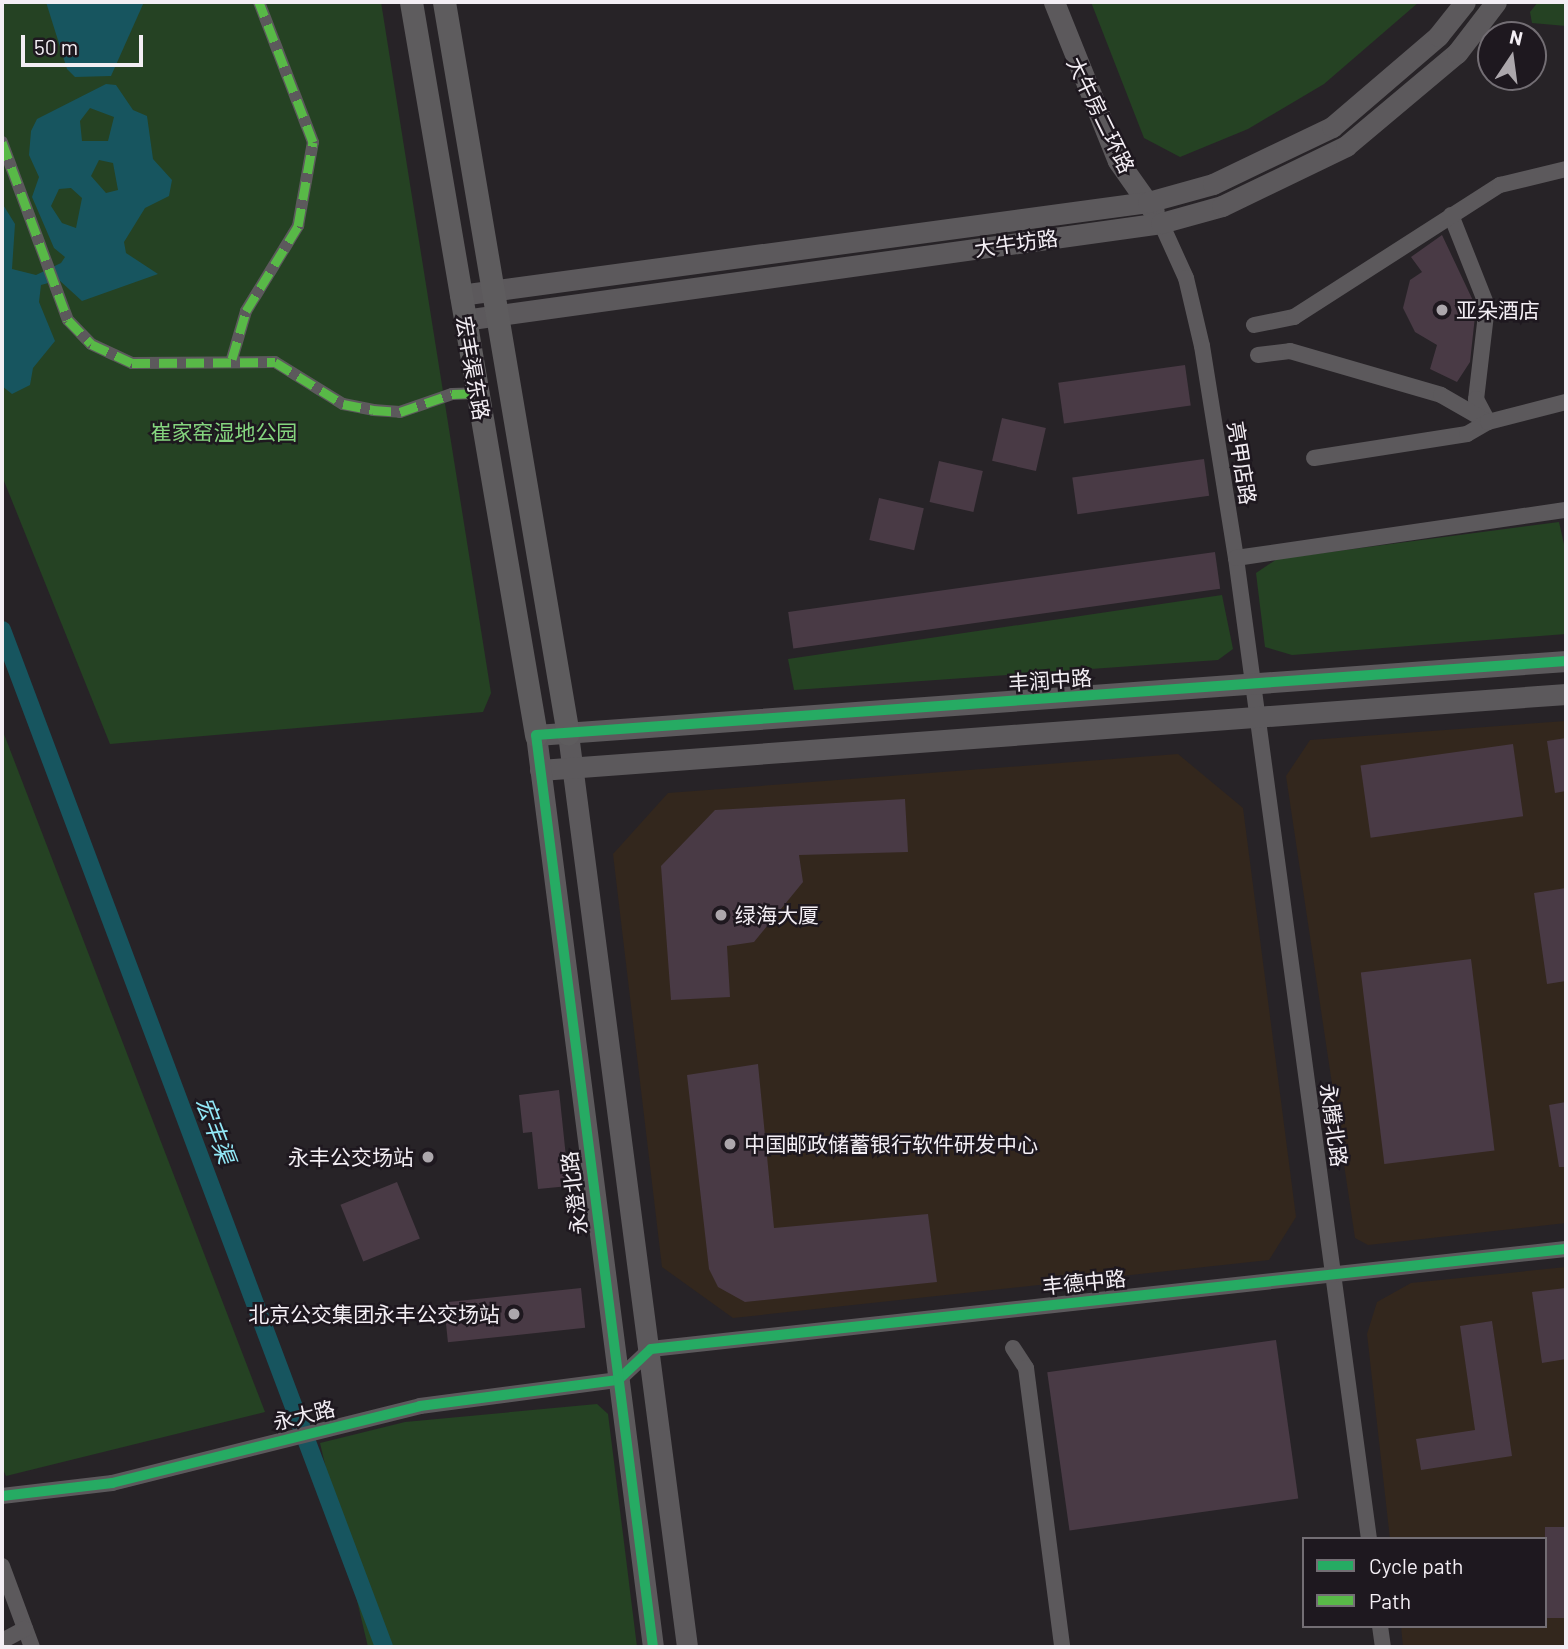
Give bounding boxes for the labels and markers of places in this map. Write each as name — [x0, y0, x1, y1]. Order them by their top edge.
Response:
place label: 亚朵酒店 — [1456, 297, 1540, 323]
marker: 亚朵酒店 — [1434, 302, 1450, 318]
place label: 绿海大厦 — [735, 902, 819, 928]
marker: 绿海大厦 — [713, 907, 729, 923]
place label: 中国邮政储蓄银行软件研发中心 — [744, 1131, 1038, 1157]
marker: 中国邮政储蓄银行软件研发中心 — [722, 1136, 738, 1152]
place label: 永丰公交场站 — [288, 1144, 414, 1170]
marker: 永丰公交场站 — [420, 1149, 436, 1165]
place label: 北京公交集团永丰公交场站 — [248, 1301, 500, 1327]
marker: 北京公交集团永丰公交场站 — [506, 1306, 522, 1322]

